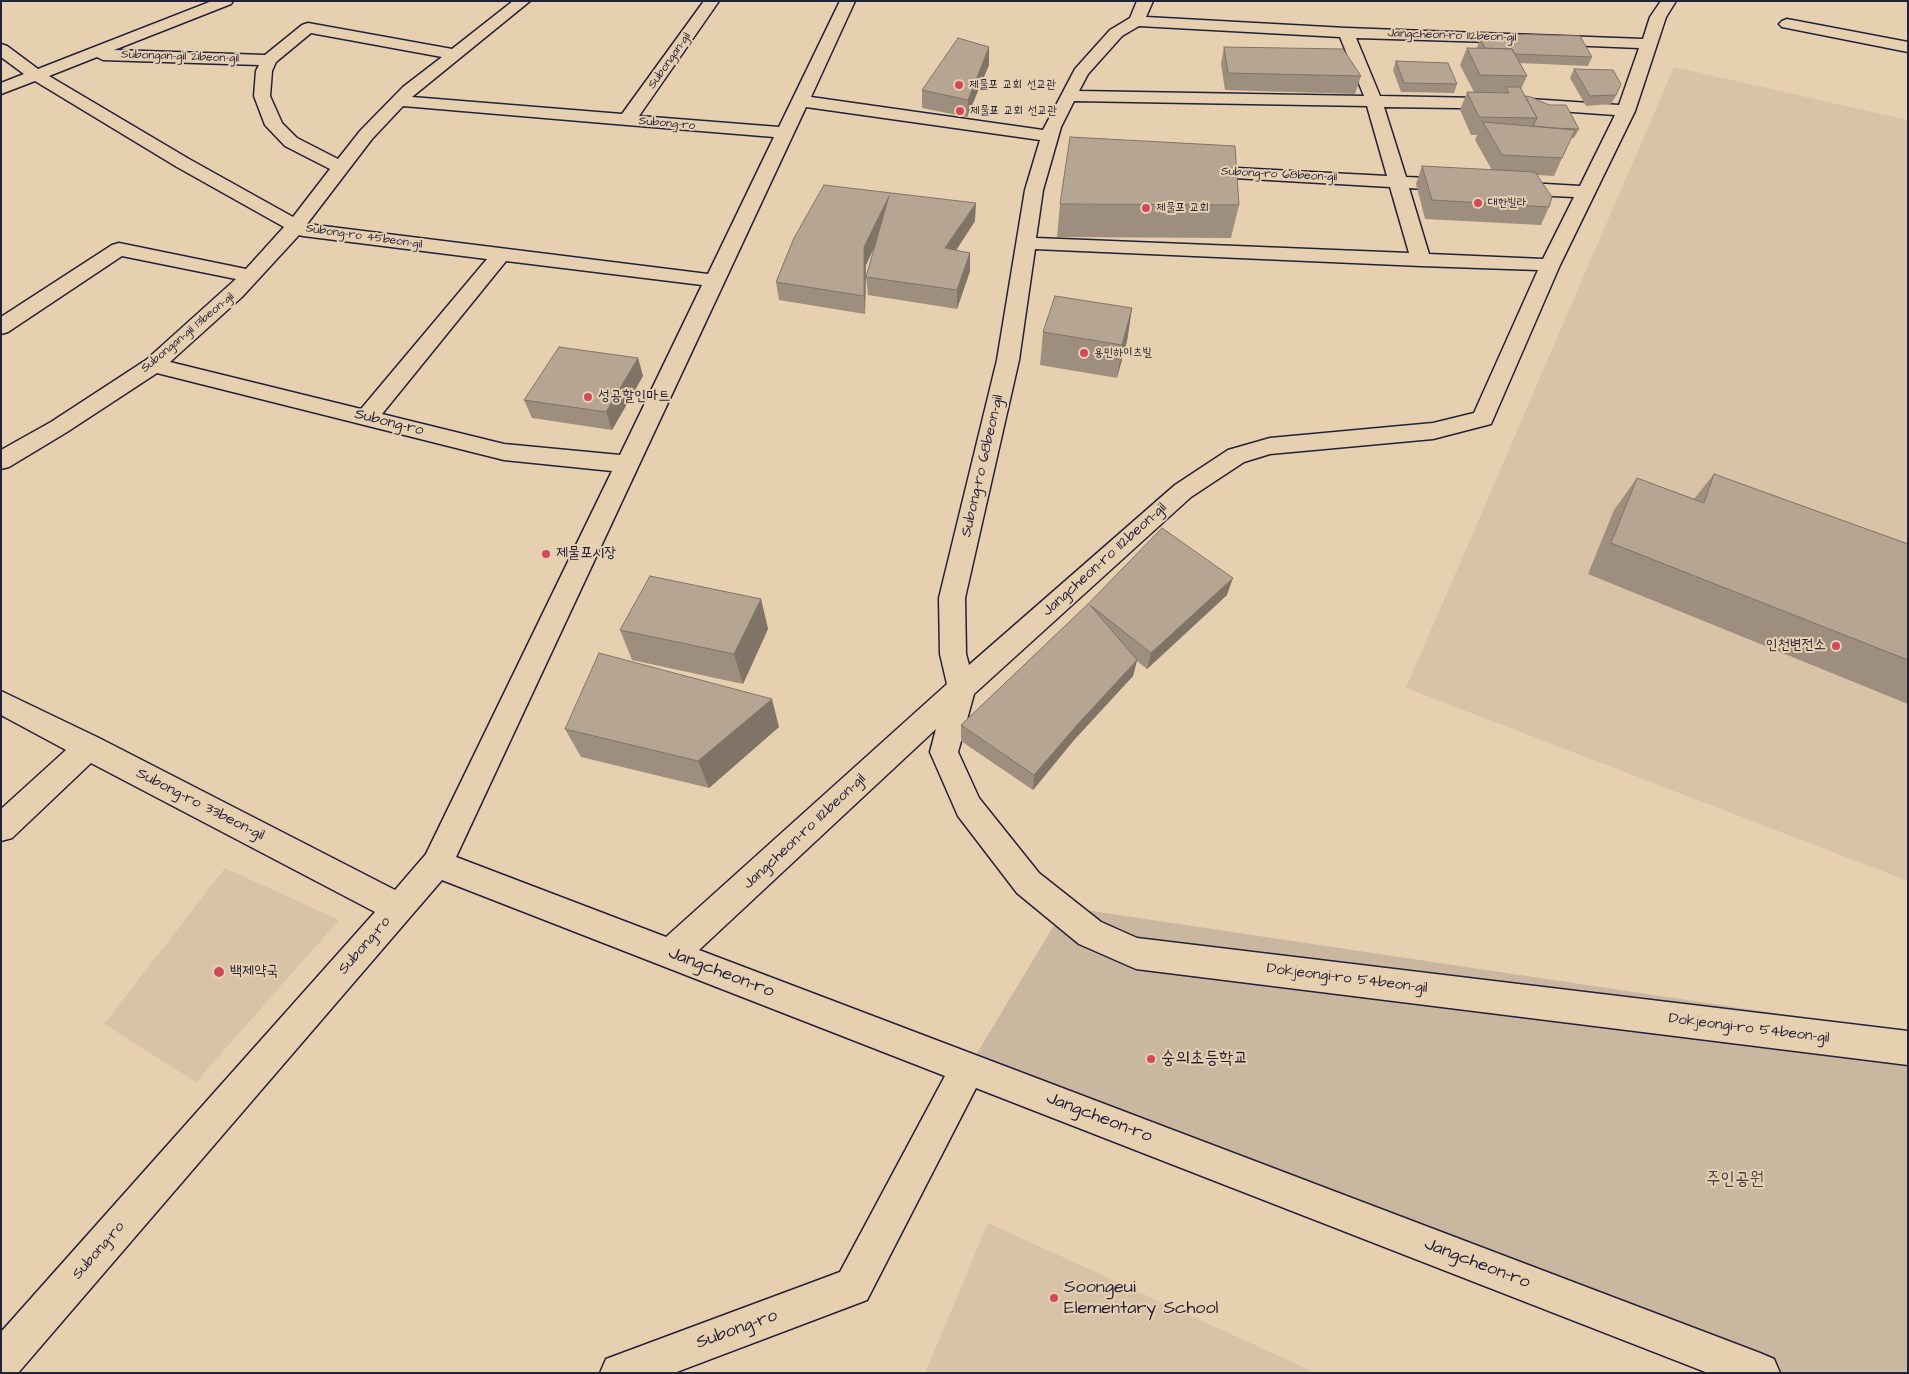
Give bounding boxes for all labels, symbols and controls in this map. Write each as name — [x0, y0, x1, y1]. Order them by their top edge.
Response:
street label: Jangcheon-ro 112beon-gil — [1387, 27, 1517, 45]
street label: Subongan-gil — [645, 30, 695, 92]
street label: Subongan-gil 21beon-gil — [121, 48, 239, 66]
place label: 제물포 교회 선교관 — [969, 78, 1056, 92]
marker: 제물포 교회 선교관 — [953, 79, 965, 91]
place label: 제물표 교회 선교관 — [970, 104, 1057, 118]
marker: 제물표 교회 선교관 — [954, 105, 966, 117]
street label: Subong-ro — [638, 114, 696, 134]
street label: Subong-ro 68beon-gil — [1221, 165, 1337, 185]
place label: 대한빌라 — [1488, 196, 1527, 210]
marker: 대한빌라 — [1472, 197, 1484, 209]
place label: 제물포 교회 — [1156, 201, 1209, 215]
marker: 제물포 교회 — [1140, 202, 1152, 214]
street label: Subong-ro 45beon-gil — [305, 222, 423, 252]
street label: Subongan-gil 13beon-gil — [138, 290, 238, 376]
place label: 용민하이츠빌 — [1094, 346, 1152, 360]
marker: 용민하이츠빌 — [1078, 347, 1090, 359]
place label: 성공할인마트 — [598, 388, 670, 406]
marker: 성공할인마트 — [582, 391, 594, 403]
street label: Subong-ro 68beon-gil — [958, 393, 1008, 539]
street label: Subong-ro — [353, 406, 425, 440]
street label: Jangcheon-ro 112beon-gil — [1039, 499, 1171, 621]
place label: 제물포시장 — [556, 545, 616, 563]
marker: 제물포시장 — [540, 548, 552, 560]
place label: 인천변전소 — [1766, 637, 1826, 655]
marker: 인천변전소 — [1830, 640, 1842, 652]
street label: Subong-ro 33beon-gil — [133, 765, 267, 845]
street label: Jangcheon-ro 112beon-gil — [740, 770, 870, 894]
street label: Subong-ro — [335, 913, 395, 979]
street label: Jangcheon-ro — [665, 943, 777, 1003]
street label: Dokjeongi-ro 54beon-gil — [1266, 960, 1428, 998]
place label: 백제약국 — [230, 963, 278, 981]
marker: 백제약국 — [212, 965, 226, 979]
street label: Dokjeongi-ro 54beon-gil — [1668, 1010, 1830, 1048]
place label: 숭의초등학교 — [1161, 1048, 1248, 1070]
marker: 숭의초등학교 — [1145, 1053, 1157, 1065]
street label: Jangcheon-ro — [1043, 1088, 1155, 1148]
park label: 주인공원 — [1706, 1169, 1764, 1191]
street label: Subong-ro — [69, 1218, 129, 1284]
street label: Jangcheon-ro — [1421, 1234, 1533, 1294]
place label: Soongeui Elementary School — [1064, 1277, 1218, 1320]
marker: Soongeui Elementary School — [1048, 1292, 1060, 1304]
street label: Subong-ro — [693, 1305, 781, 1355]

